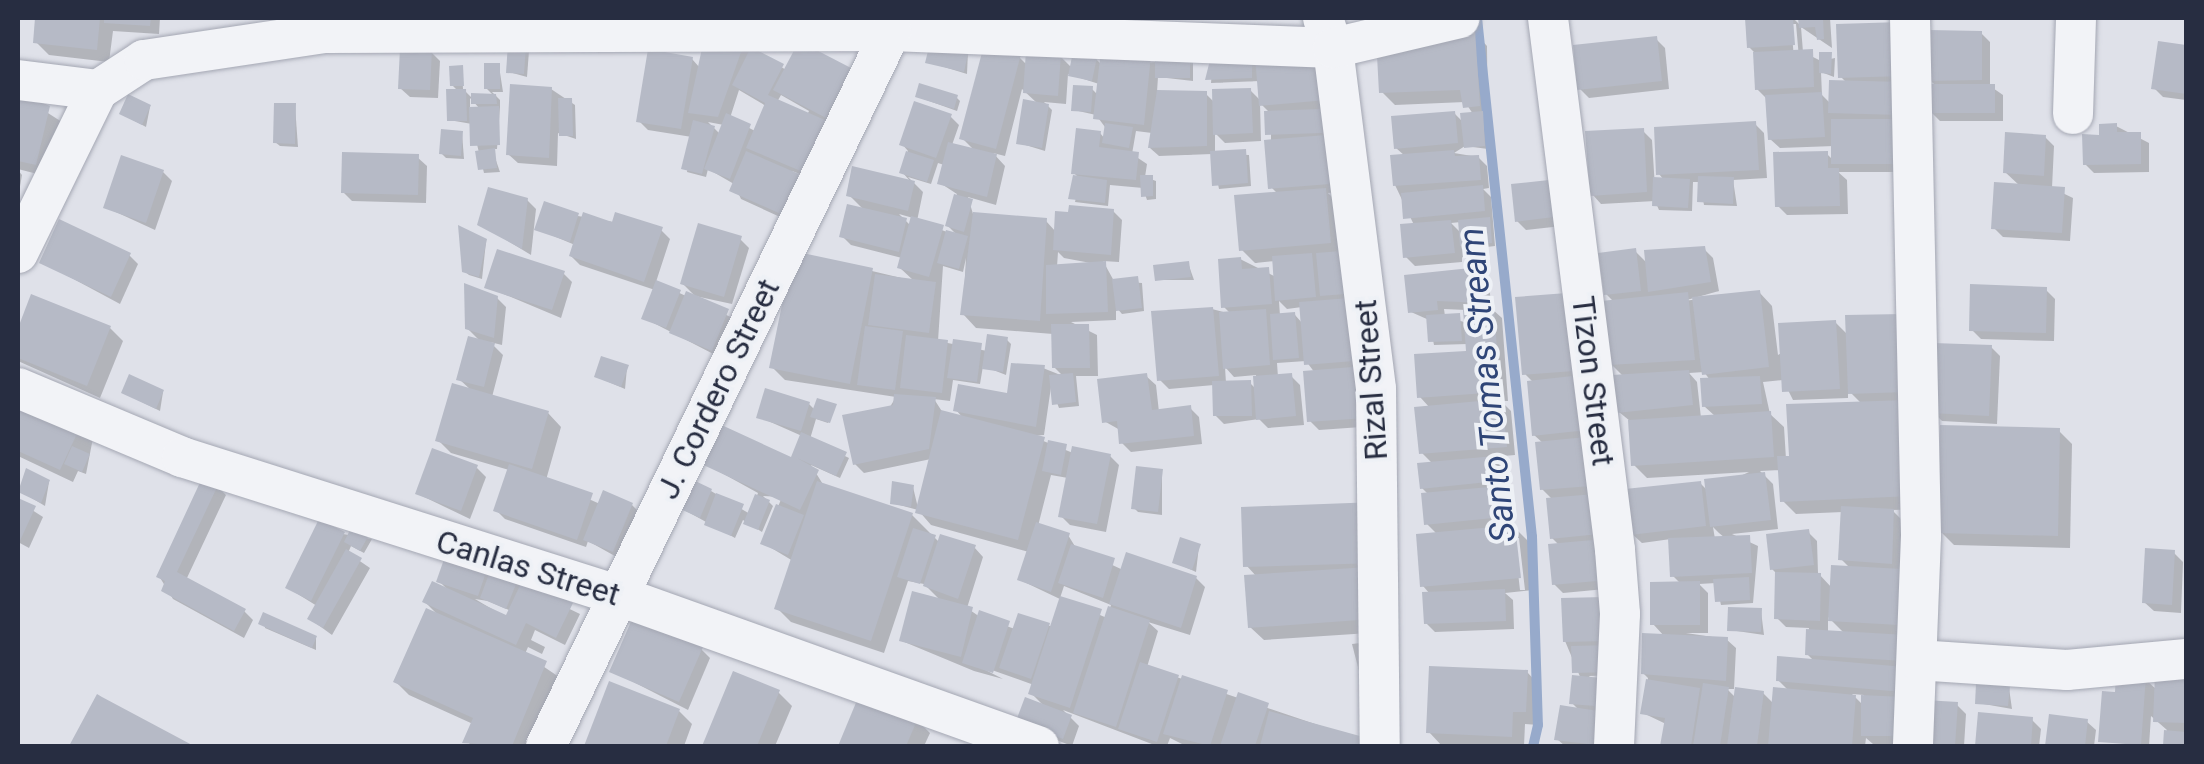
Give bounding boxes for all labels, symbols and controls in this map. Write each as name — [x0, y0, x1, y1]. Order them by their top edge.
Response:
water label: Santo Tomas Stream — [1451, 225, 1525, 545]
street label: J. Cordero Street — [648, 273, 788, 505]
street label: Tizon Street — [1564, 294, 1622, 468]
street label: Rizal Street — [1346, 298, 1396, 462]
street label: Canlas Street — [432, 522, 624, 614]

